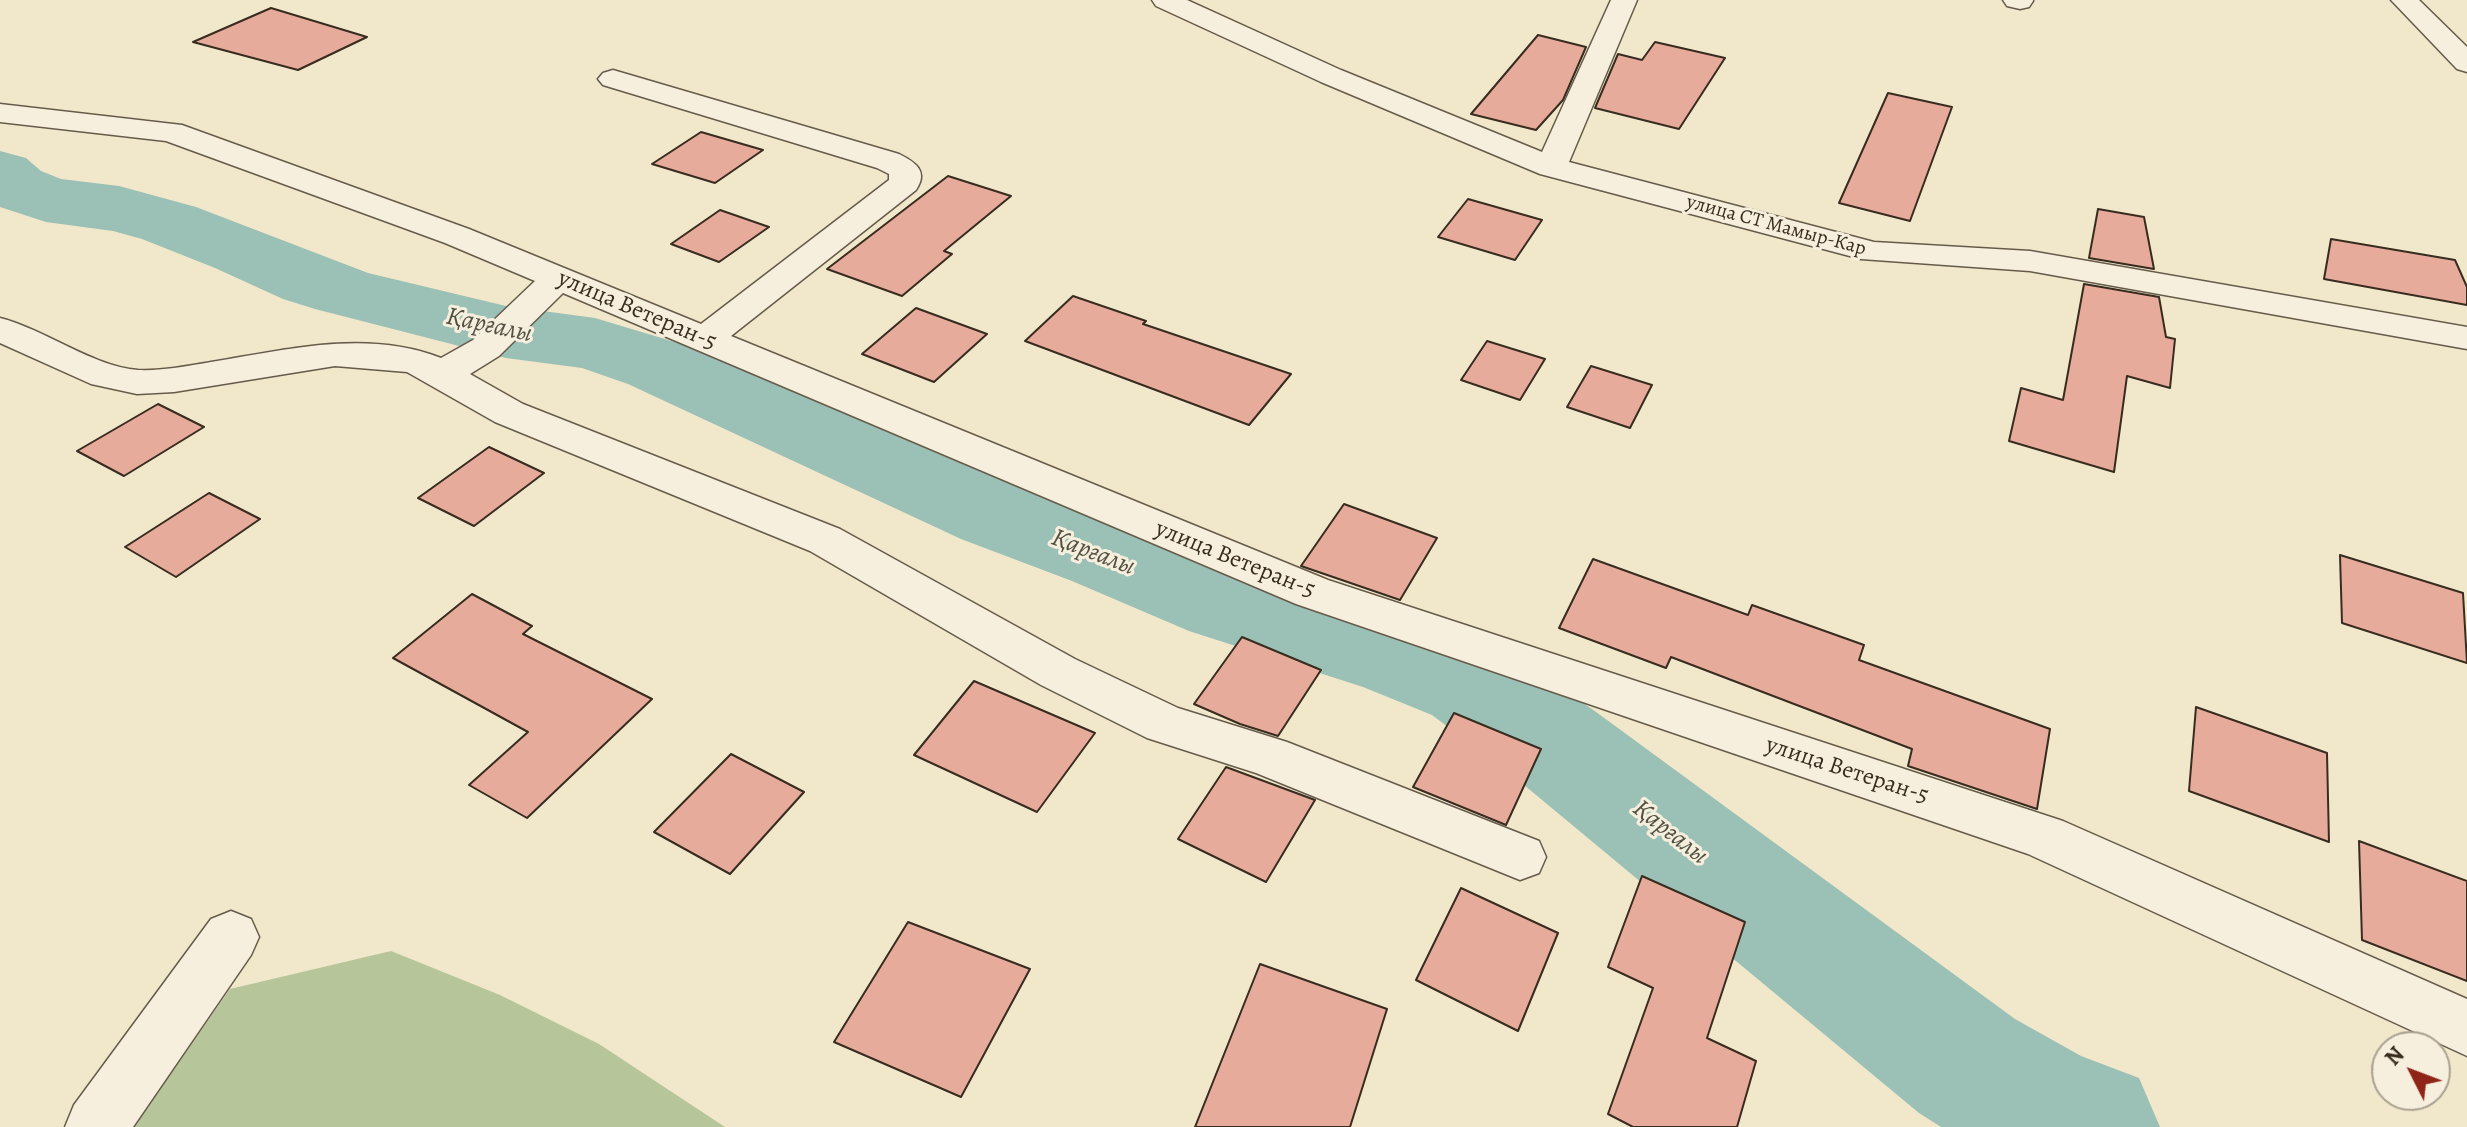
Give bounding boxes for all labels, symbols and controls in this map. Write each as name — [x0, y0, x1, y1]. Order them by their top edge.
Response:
street label: улица СТ Мамыр-Кар — [1684, 190, 1868, 262]
street label: улица Ветеран-5 — [553, 265, 721, 357]
water label: Қарғалы — [443, 302, 535, 350]
street label: улица Ветеран-5 — [1151, 515, 1319, 605]
water label: Қарғалы — [1047, 523, 1139, 583]
street label: улица Ветеран-5 — [1762, 731, 1932, 811]
water label: Қарғалы — [1626, 794, 1714, 872]
north arrow — [2371, 1031, 2451, 1111]
text: N — [2378, 1040, 2411, 1072]

